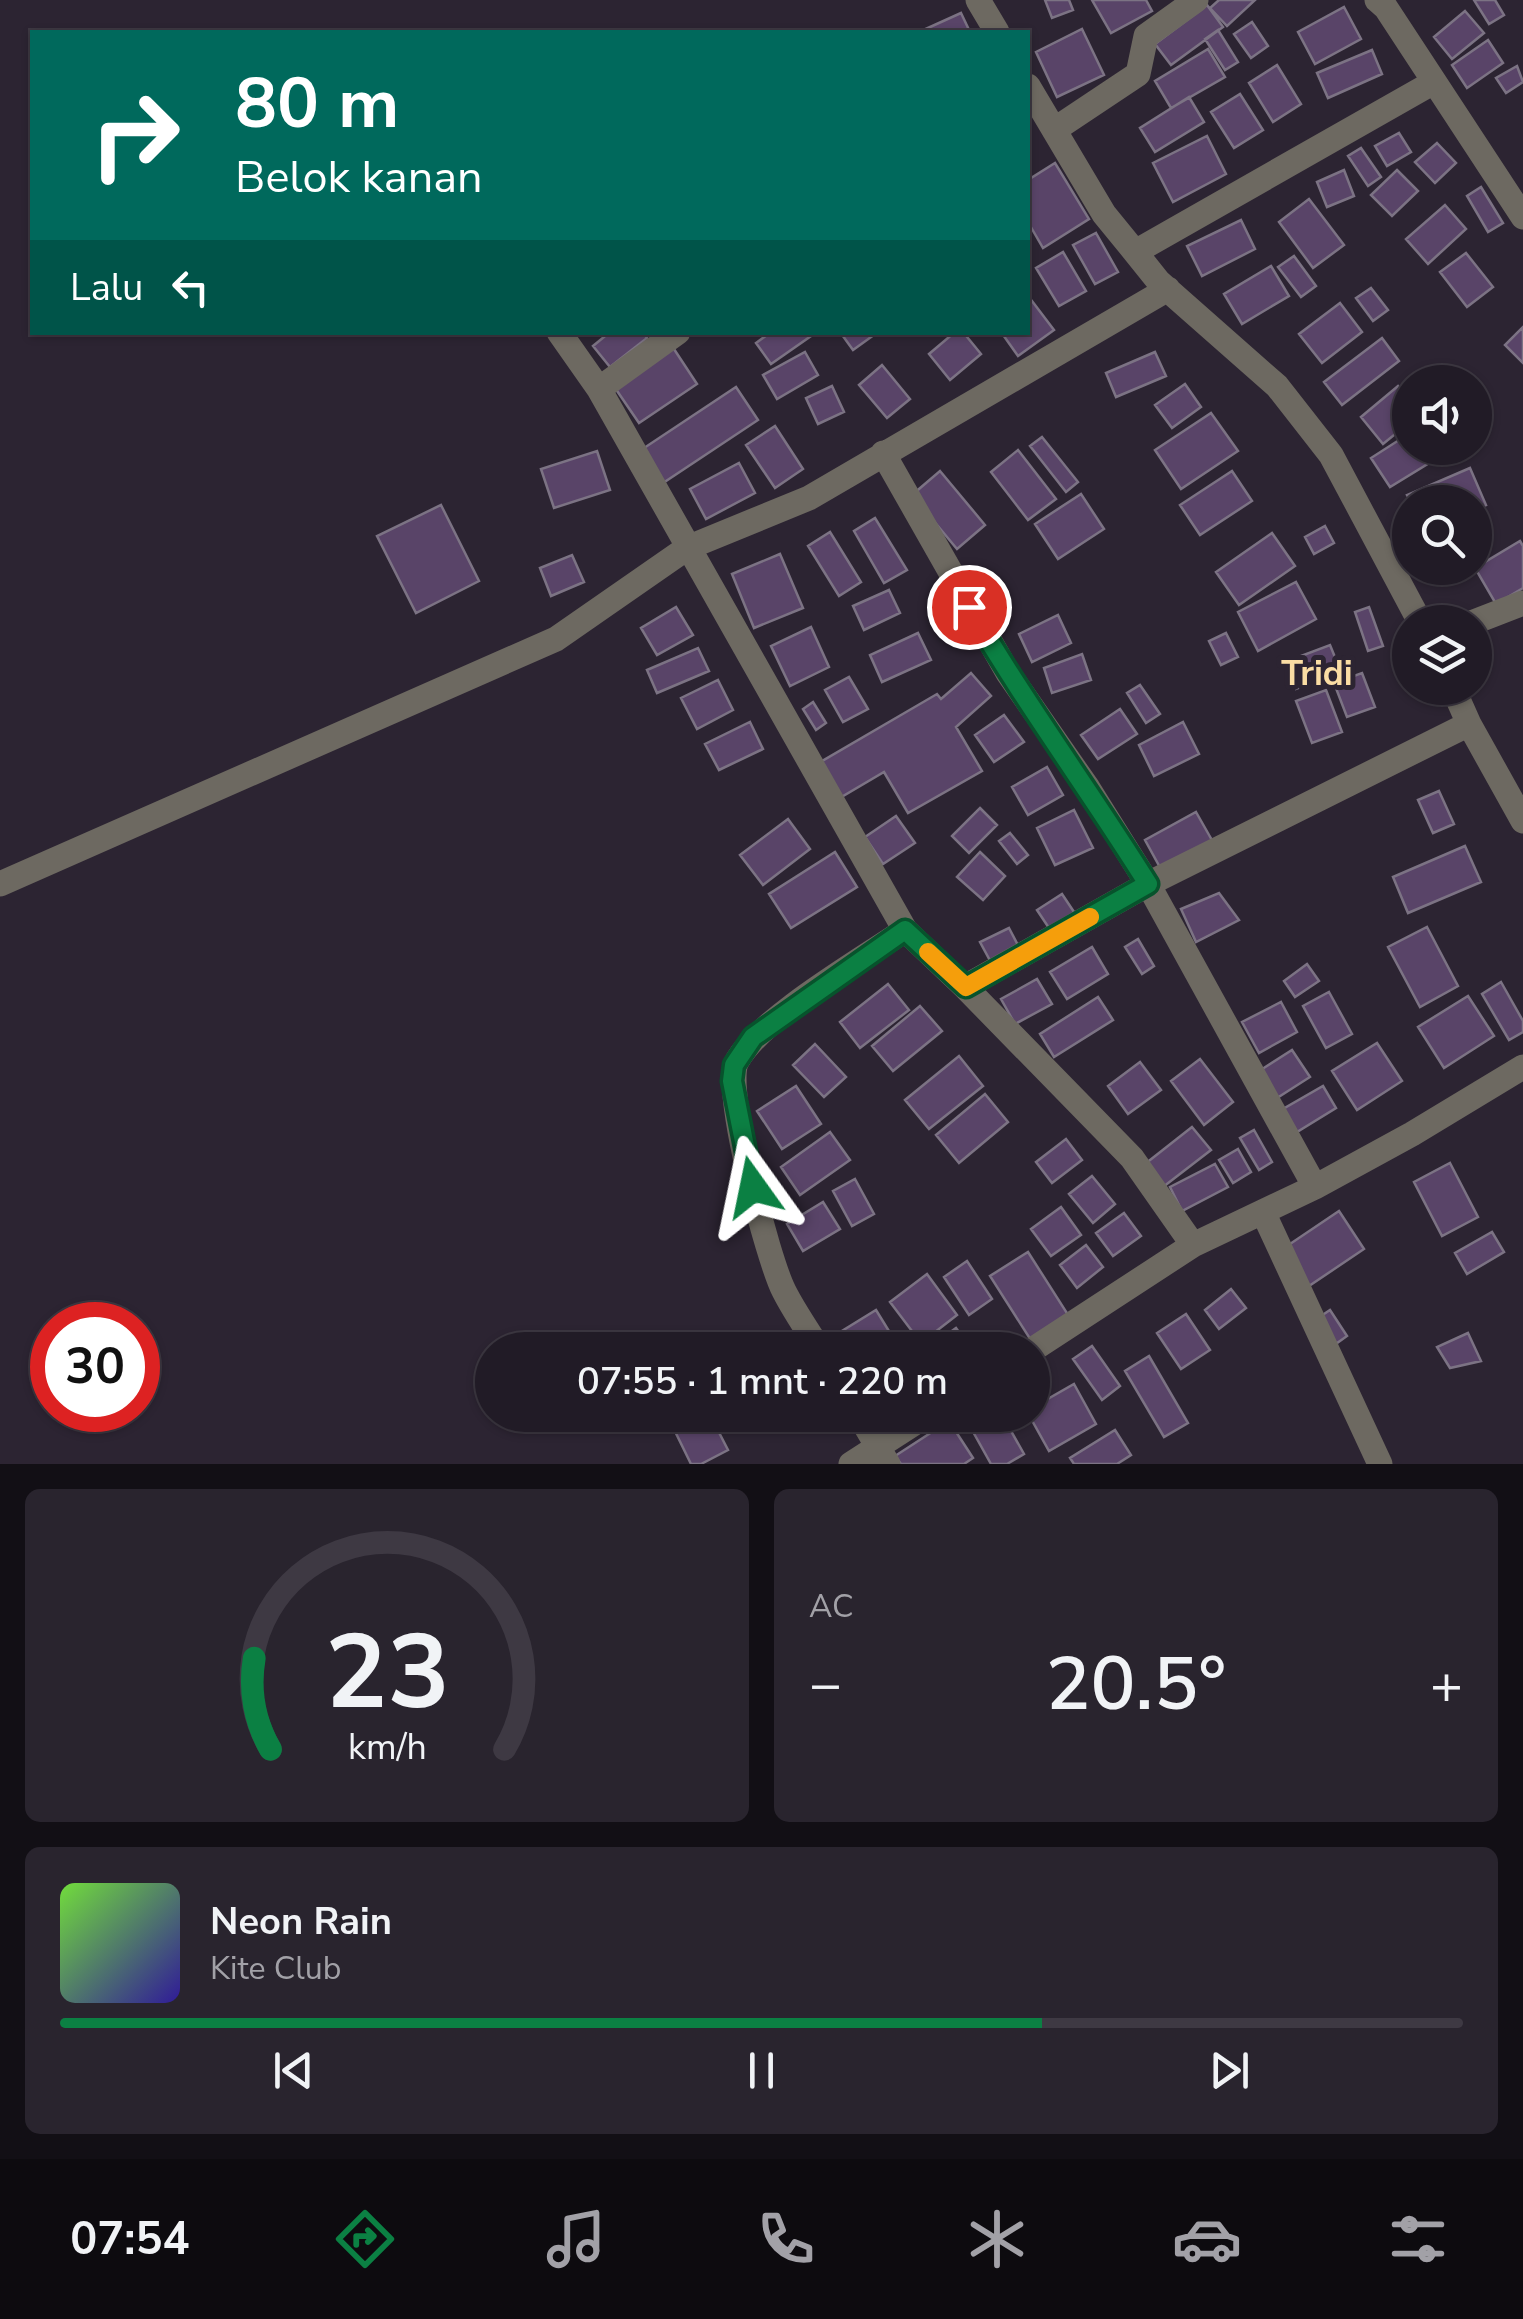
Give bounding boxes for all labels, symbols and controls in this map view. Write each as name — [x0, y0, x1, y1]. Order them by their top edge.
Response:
text: 80 m — [235, 56, 399, 152]
icon: right — [70, 70, 200, 200]
text: Belok kanan — [235, 147, 483, 208]
icon: left — [163, 260, 218, 315]
text: Lalu — [70, 262, 143, 313]
map controls — [1392, 365, 1492, 705]
button: sound — [1392, 365, 1492, 465]
button: search — [1392, 485, 1492, 585]
pin — [927, 565, 1012, 650]
icon: arrive — [942, 580, 997, 635]
button: layers — [1392, 605, 1492, 705]
district label: Tridi — [1281, 650, 1353, 697]
position arrow — [701, 1135, 805, 1239]
speed limit sign: 30 — [30, 1302, 160, 1432]
text: 07:55 · 1 mnt · 220 m — [577, 1356, 948, 1407]
text: AC — [809, 1585, 853, 1628]
text: 23 — [325, 1602, 449, 1744]
text: 20.5° — [1046, 1633, 1226, 1735]
text: − — [809, 1647, 842, 1722]
text: + — [1430, 1647, 1463, 1722]
text: km/h — [348, 1723, 426, 1772]
text: Neon Rain — [210, 1896, 392, 1947]
text: Kite Club — [210, 1947, 341, 1990]
icon: previous — [266, 2043, 321, 2098]
icon: pause — [734, 2043, 789, 2098]
icon: next — [1202, 2043, 1257, 2098]
icon: directions — [330, 2204, 400, 2274]
icon: music — [541, 2204, 611, 2274]
icon: phone — [751, 2204, 821, 2274]
icon: climate — [962, 2204, 1032, 2274]
icon: car — [1172, 2204, 1242, 2274]
icon: filters — [1383, 2204, 1453, 2274]
text: 07:54 — [70, 2209, 189, 2270]

